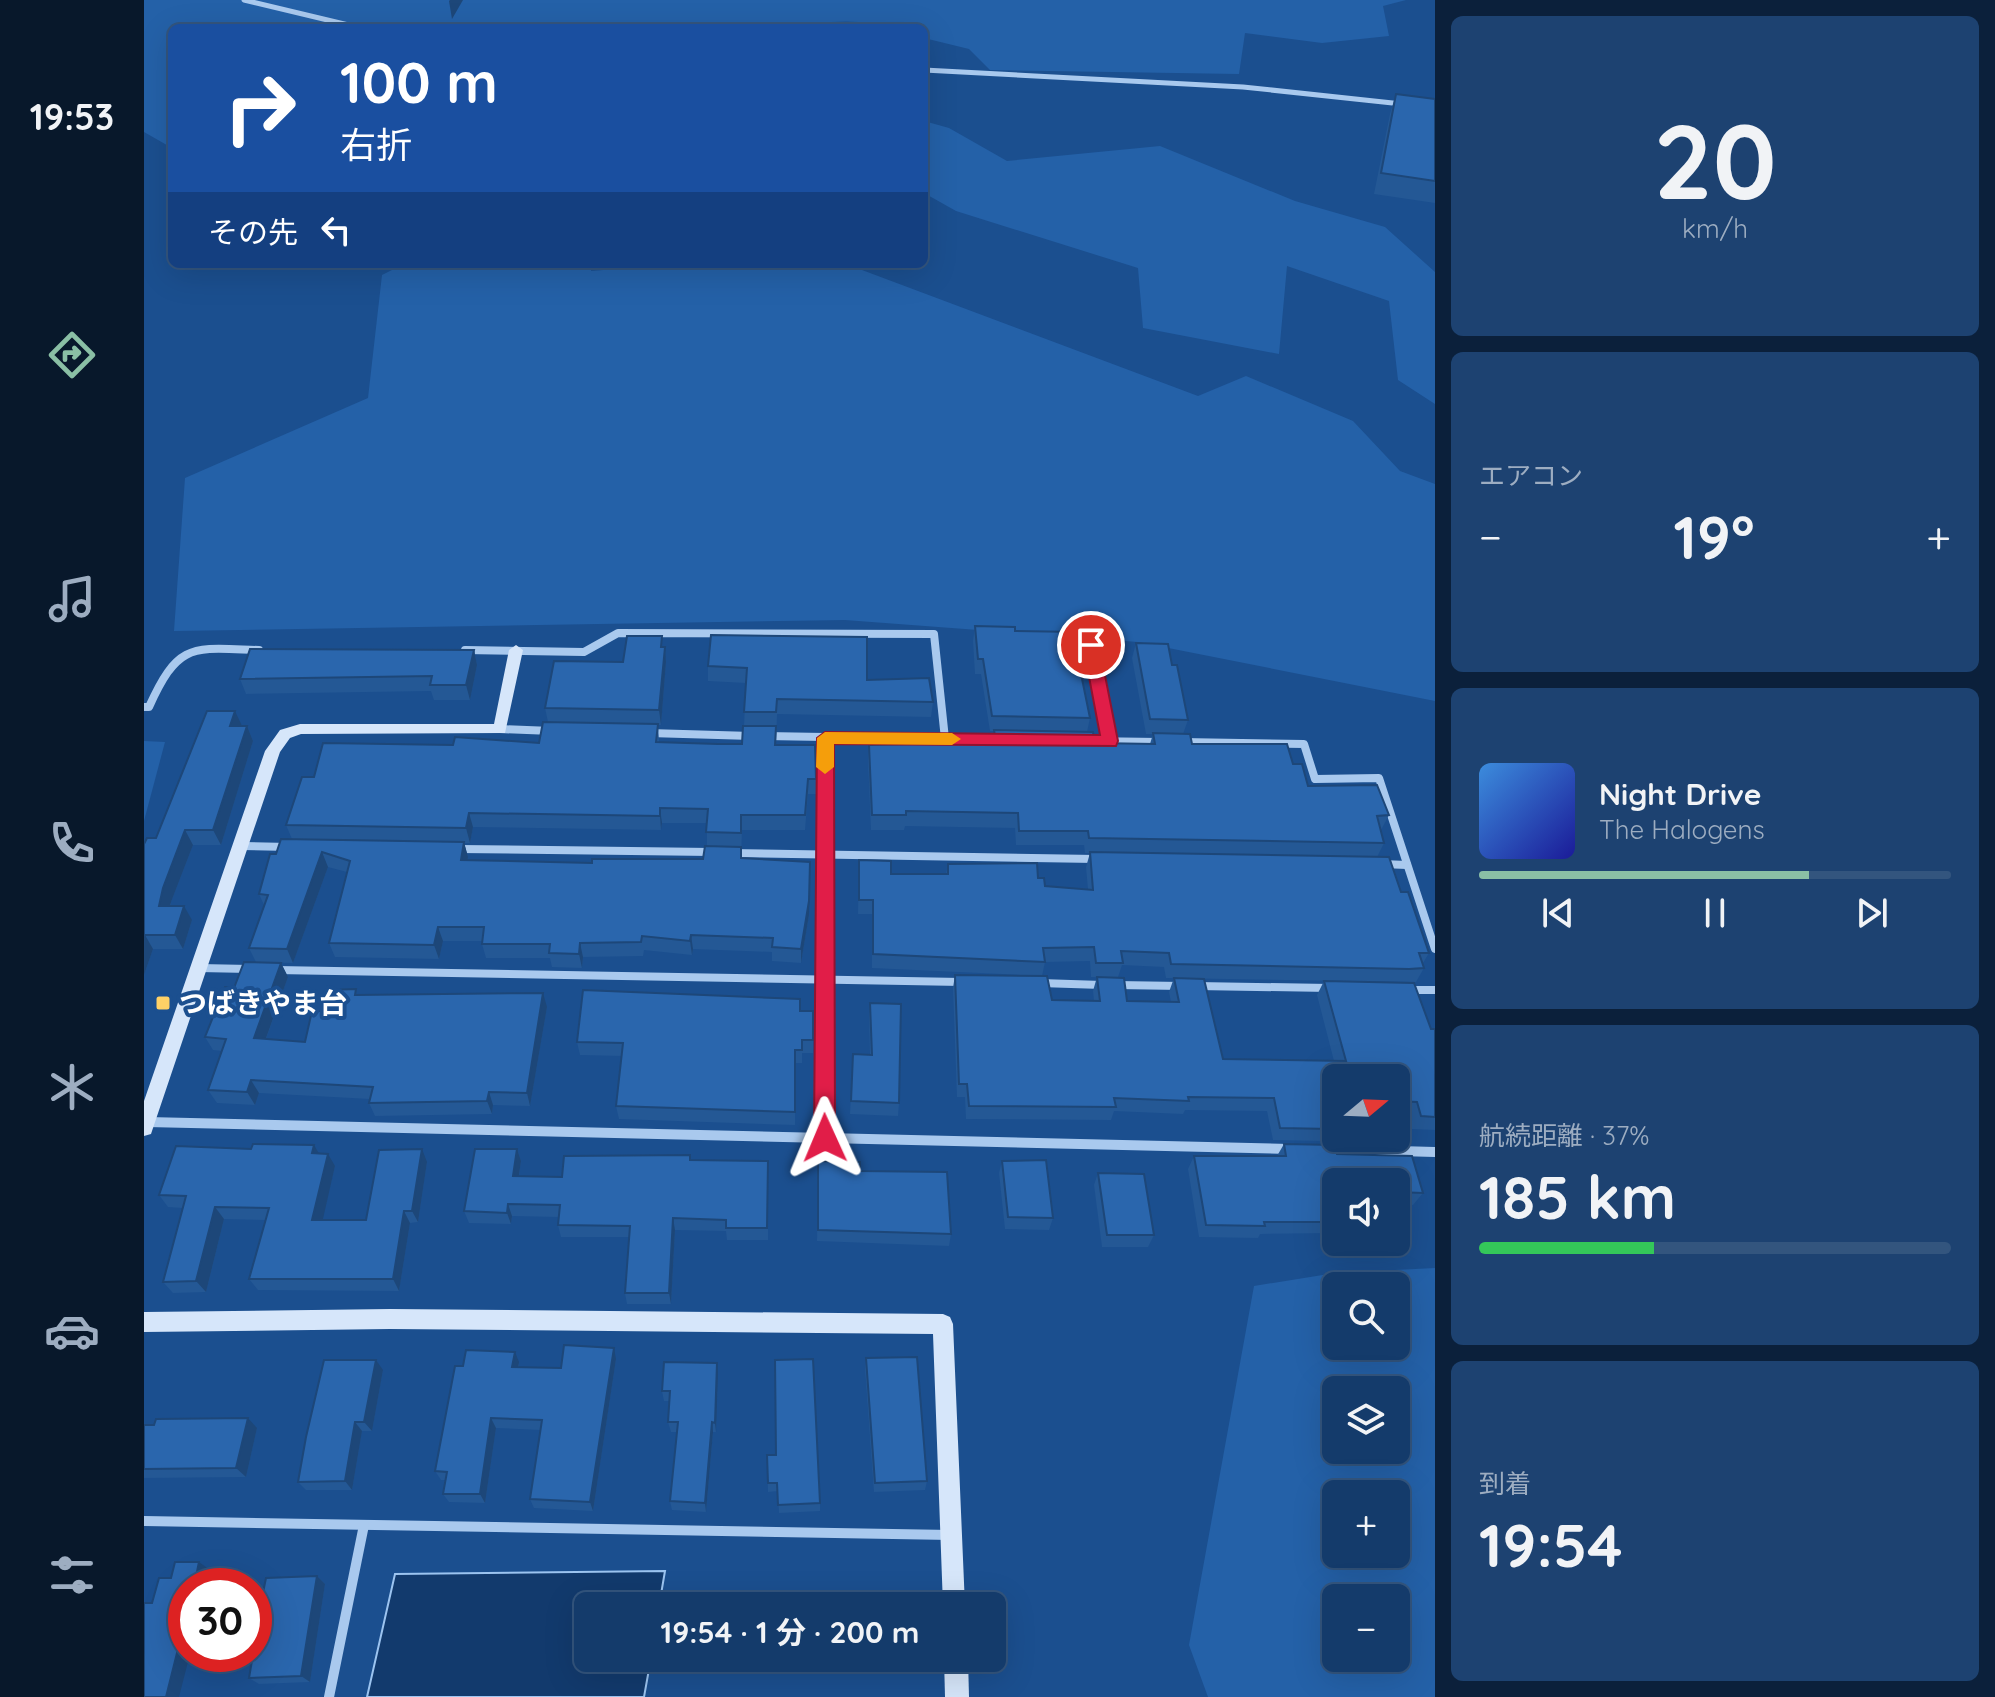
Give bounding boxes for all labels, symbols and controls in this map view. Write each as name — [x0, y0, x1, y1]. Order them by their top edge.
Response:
text: 100 m — [340, 47, 498, 117]
icon: right — [208, 56, 312, 160]
text: 19:53 — [30, 94, 114, 139]
text: 20 — [1653, 95, 1777, 225]
text: 右折 — [340, 122, 412, 167]
icon: left — [314, 208, 358, 252]
text: km/h — [1682, 212, 1748, 245]
text: その先 — [208, 213, 298, 251]
icon: directions — [44, 327, 100, 383]
text: エアコン — [1479, 459, 1583, 492]
text: 19° — [1674, 499, 1755, 574]
text: − — [1479, 509, 1502, 564]
text: + — [1926, 509, 1951, 564]
icon: music — [44, 571, 100, 627]
pin — [1057, 611, 1125, 679]
icon: arrive — [1069, 623, 1113, 667]
text: Night Drive — [1599, 775, 1761, 813]
text: The Halogens — [1599, 813, 1765, 846]
icon: phone — [44, 815, 100, 871]
icon: previous — [1536, 891, 1580, 935]
icon: pause — [1693, 891, 1737, 935]
icon: next — [1850, 891, 1894, 935]
place label: つばきやま台 — [179, 985, 347, 1020]
marker: つばきやま台 — [154, 994, 172, 1012]
icon: climate — [44, 1059, 100, 1115]
north arrow — [1322, 1064, 1410, 1152]
map controls — [1322, 1064, 1410, 1672]
position arrow — [783, 1096, 867, 1180]
text: 航続距離 · 37% — [1479, 1119, 1649, 1152]
text: 185 km — [1479, 1159, 1676, 1234]
button: sound — [1322, 1168, 1410, 1256]
button: search — [1322, 1272, 1410, 1360]
icon: car — [44, 1303, 100, 1359]
button: layers — [1322, 1376, 1410, 1464]
text: 到着 — [1479, 1467, 1531, 1500]
button: + — [1322, 1480, 1410, 1568]
text: 19:54 — [1479, 1507, 1623, 1582]
icon: filters — [44, 1547, 100, 1603]
speed limit sign: 30 — [168, 1568, 272, 1672]
button: − — [1322, 1584, 1410, 1672]
text: 19:54 · 1 分 · 200 m — [661, 1613, 919, 1651]

